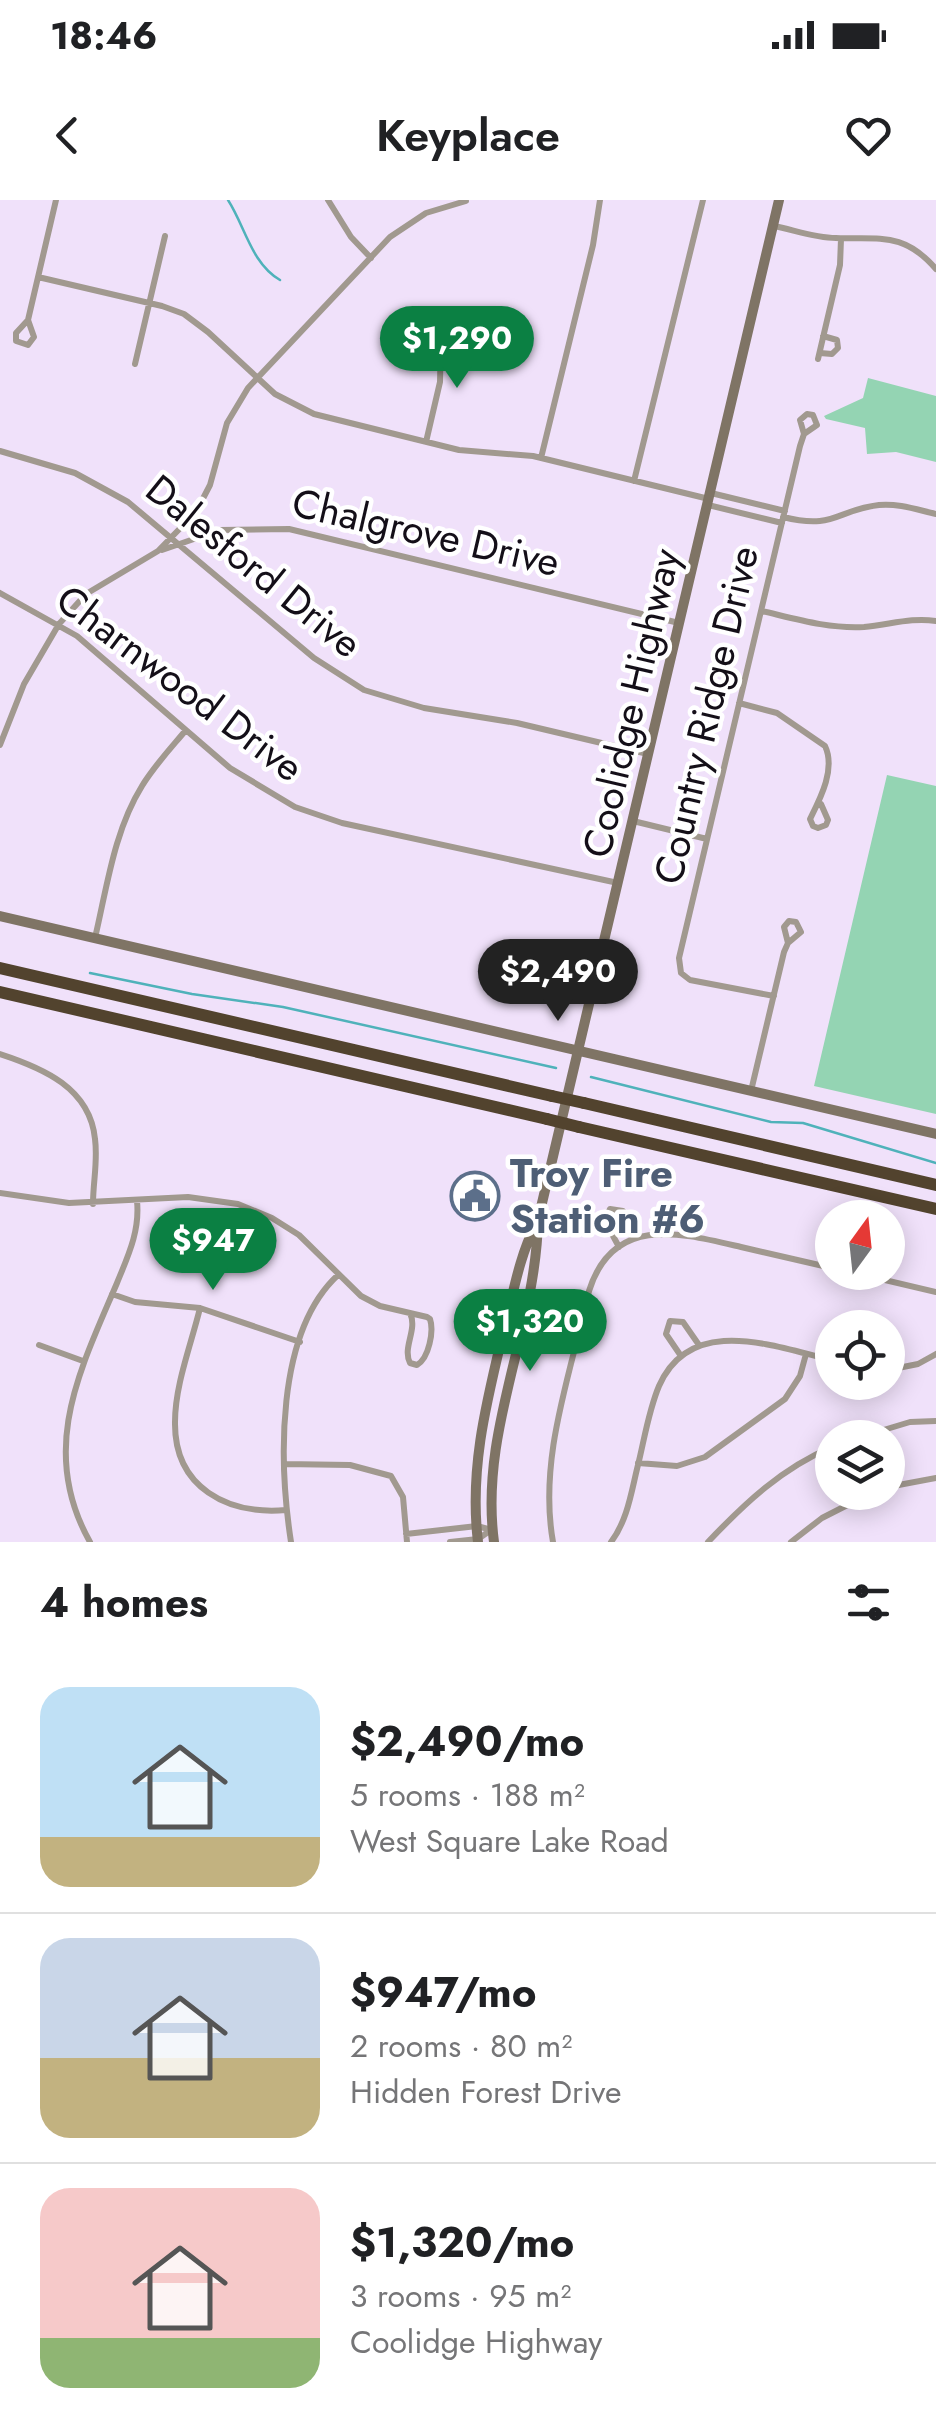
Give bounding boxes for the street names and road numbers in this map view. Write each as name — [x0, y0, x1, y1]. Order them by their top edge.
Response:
street label: Dalesford Drive — [134, 461, 374, 671]
street label: Chalgrove Drive — [287, 473, 565, 591]
street label: Country Ridge Drive — [639, 540, 773, 890]
street label: Coolidge Highway — [567, 542, 695, 863]
street label: Charnwood Drive — [44, 571, 316, 795]

